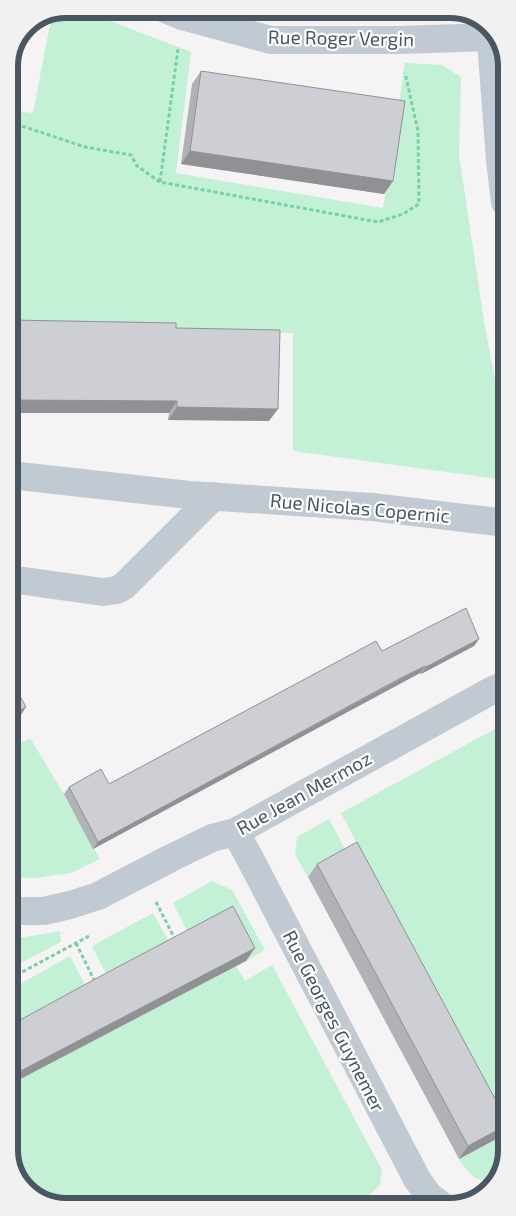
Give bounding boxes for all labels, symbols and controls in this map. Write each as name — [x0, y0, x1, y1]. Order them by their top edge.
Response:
street label: Rue Roger Vergin — [268, 25, 414, 50]
street label: Rue Nicolas Copernic — [269, 488, 451, 527]
street label: Rue Jean Mermoz — [232, 746, 375, 839]
street label: Rue Georges Guynemer — [279, 926, 390, 1116]

